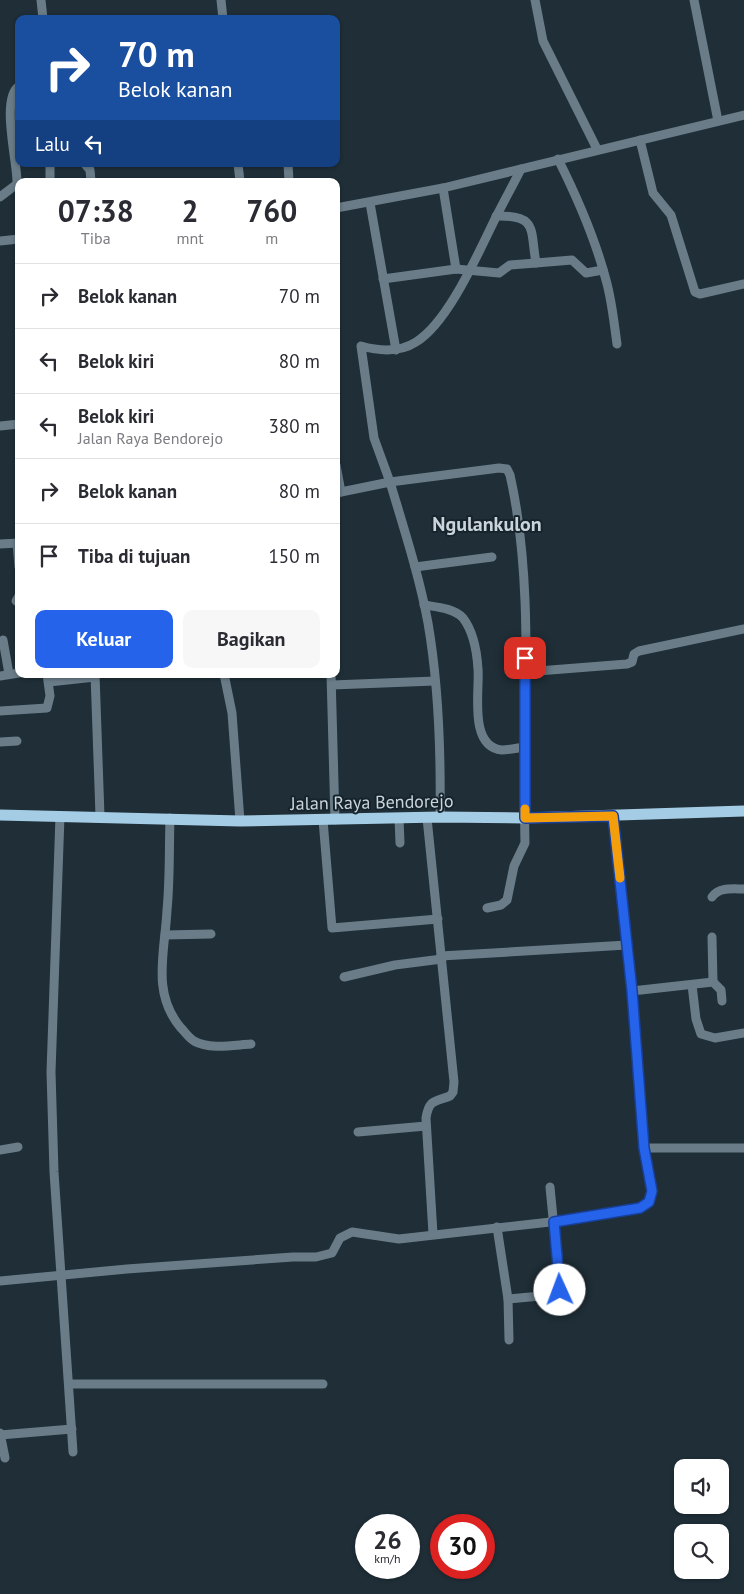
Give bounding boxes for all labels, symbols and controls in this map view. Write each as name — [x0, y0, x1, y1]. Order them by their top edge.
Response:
text: 70 m — [118, 31, 195, 77]
icon: right — [35, 35, 100, 100]
text: Belok kanan — [118, 75, 232, 103]
icon: left — [80, 130, 108, 158]
text: Lalu — [35, 132, 70, 156]
text: 07:38 — [58, 191, 134, 230]
text: 2 — [182, 191, 199, 230]
text: 760 — [246, 191, 297, 230]
text: Tiba — [81, 228, 111, 248]
text: mnt — [176, 228, 204, 248]
text: m — [265, 228, 278, 248]
icon: right — [35, 282, 63, 310]
text: Belok kanan — [78, 284, 177, 308]
text: 70 m — [279, 284, 320, 308]
icon: left — [35, 347, 63, 375]
text: Belok kiri — [78, 349, 154, 373]
text: 80 m — [279, 349, 320, 373]
text: Belok kiri — [78, 404, 154, 428]
icon: left — [35, 412, 63, 440]
text: 380 m — [268, 414, 320, 438]
text: Jalan Raya Bendorejo — [78, 428, 223, 448]
icon: right — [35, 477, 63, 505]
text: Belok kanan — [78, 479, 177, 503]
text: 80 m — [279, 479, 320, 503]
district label: Ngulankulon — [432, 511, 542, 537]
icon: arrive — [35, 542, 63, 570]
text: Tiba di tujuan — [78, 544, 190, 568]
text: 150 m — [268, 544, 320, 568]
button: Keluar — [35, 610, 173, 668]
button: Bagikan — [183, 610, 320, 668]
pin — [504, 637, 546, 679]
icon: arrive — [511, 644, 539, 672]
street label: Jalan Raya Bendorejo — [289, 789, 454, 815]
position arrow — [533, 1263, 585, 1315]
map controls — [674, 1459, 729, 1579]
button: sound — [674, 1459, 729, 1514]
speed limit sign: 30 — [430, 1514, 495, 1579]
text: 26 — [373, 1524, 402, 1556]
button: search — [674, 1524, 729, 1579]
text: km/h — [374, 1551, 401, 1566]

